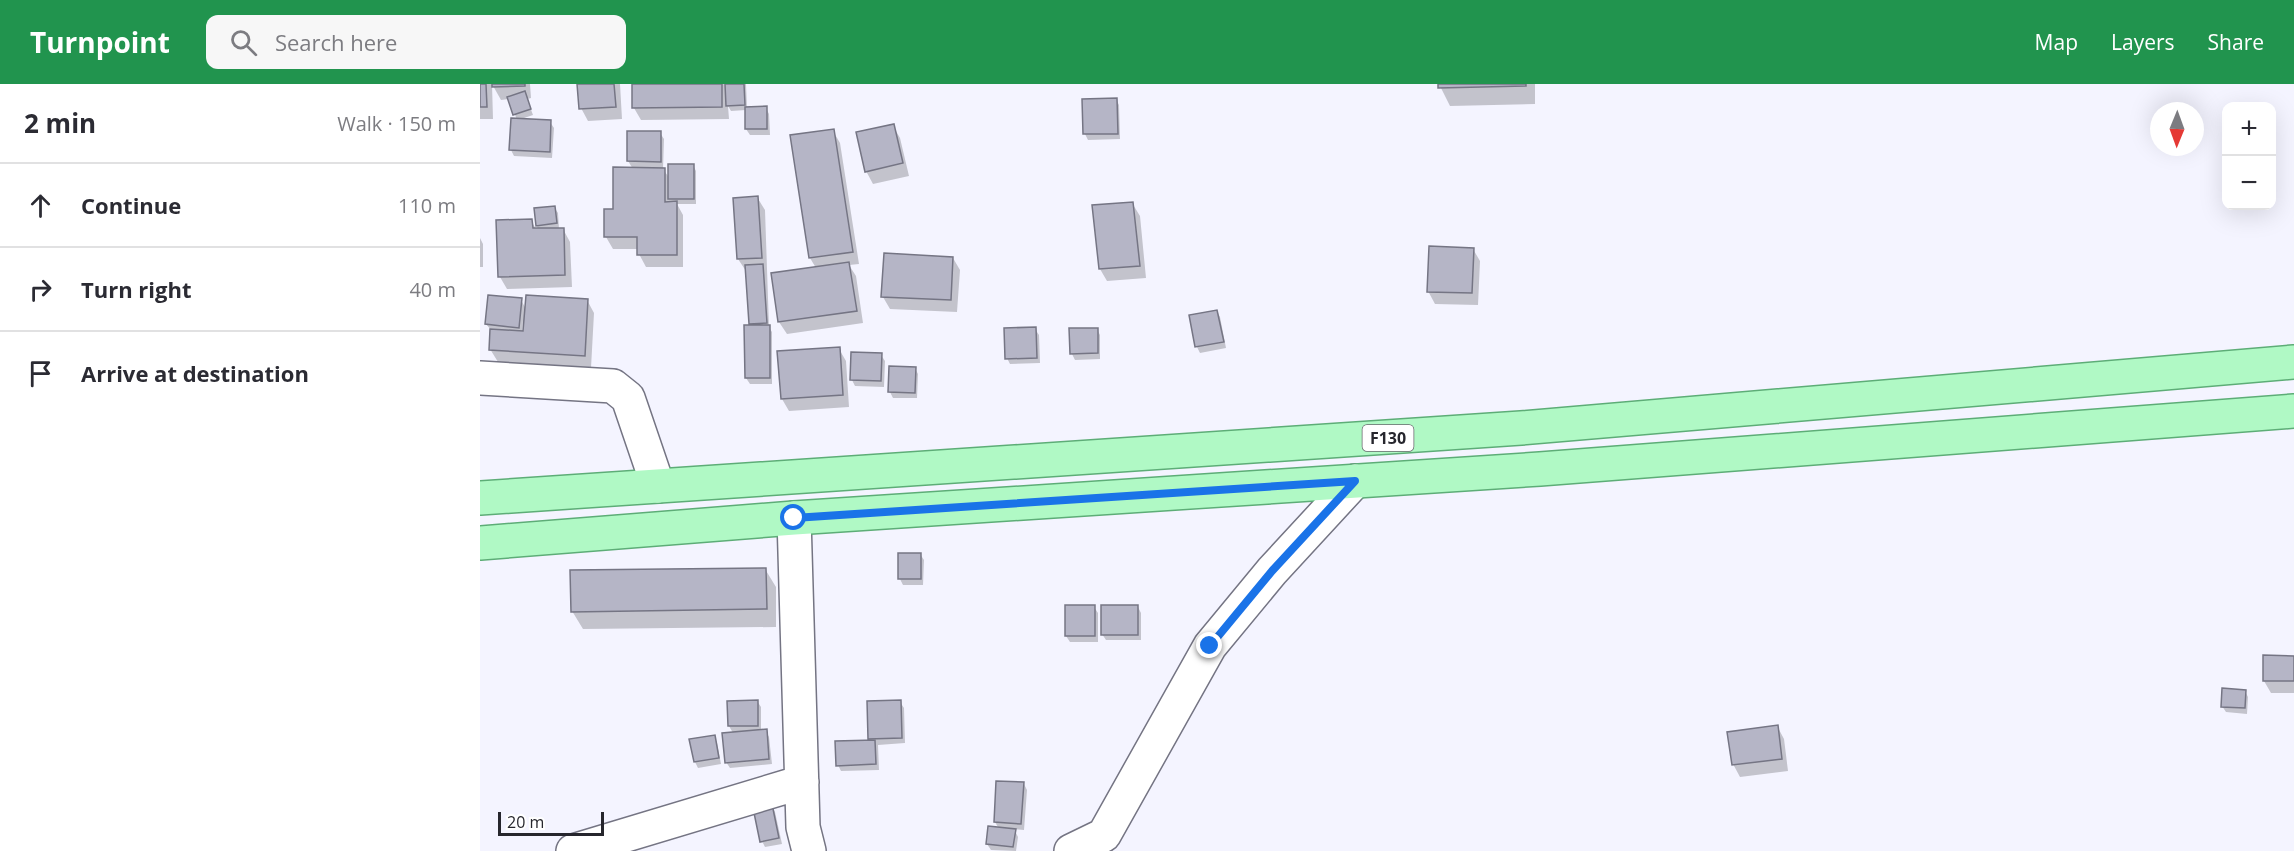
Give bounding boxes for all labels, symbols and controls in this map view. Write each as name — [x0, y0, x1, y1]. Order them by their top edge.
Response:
search box — [206, 15, 626, 69]
text: Turnpoint — [30, 23, 170, 61]
icon: search — [227, 26, 260, 59]
text: Search here — [275, 27, 397, 57]
text: Map — [2035, 28, 2078, 56]
text: Layers — [2111, 28, 2175, 56]
text: Share — [2208, 28, 2264, 56]
north arrow — [2150, 102, 2204, 156]
map controls — [2222, 102, 2276, 210]
button: + — [2222, 102, 2276, 156]
text: 2 min — [24, 105, 96, 141]
text: Walk · 150 m — [337, 110, 456, 137]
button: − — [2222, 156, 2276, 210]
icon: ahead — [24, 189, 57, 222]
text: Continue — [81, 190, 181, 220]
text: 110 m — [398, 192, 456, 219]
icon: right — [24, 273, 57, 306]
text: Turn right — [81, 274, 192, 304]
text: 40 m — [409, 276, 456, 303]
icon: arrive — [24, 357, 57, 390]
text: Arrive at destination — [81, 358, 309, 388]
road number: F130 — [1362, 425, 1414, 451]
route start — [780, 504, 806, 530]
route end — [1196, 632, 1222, 658]
scale bar — [498, 809, 604, 836]
text: 20 m — [507, 811, 544, 833]

